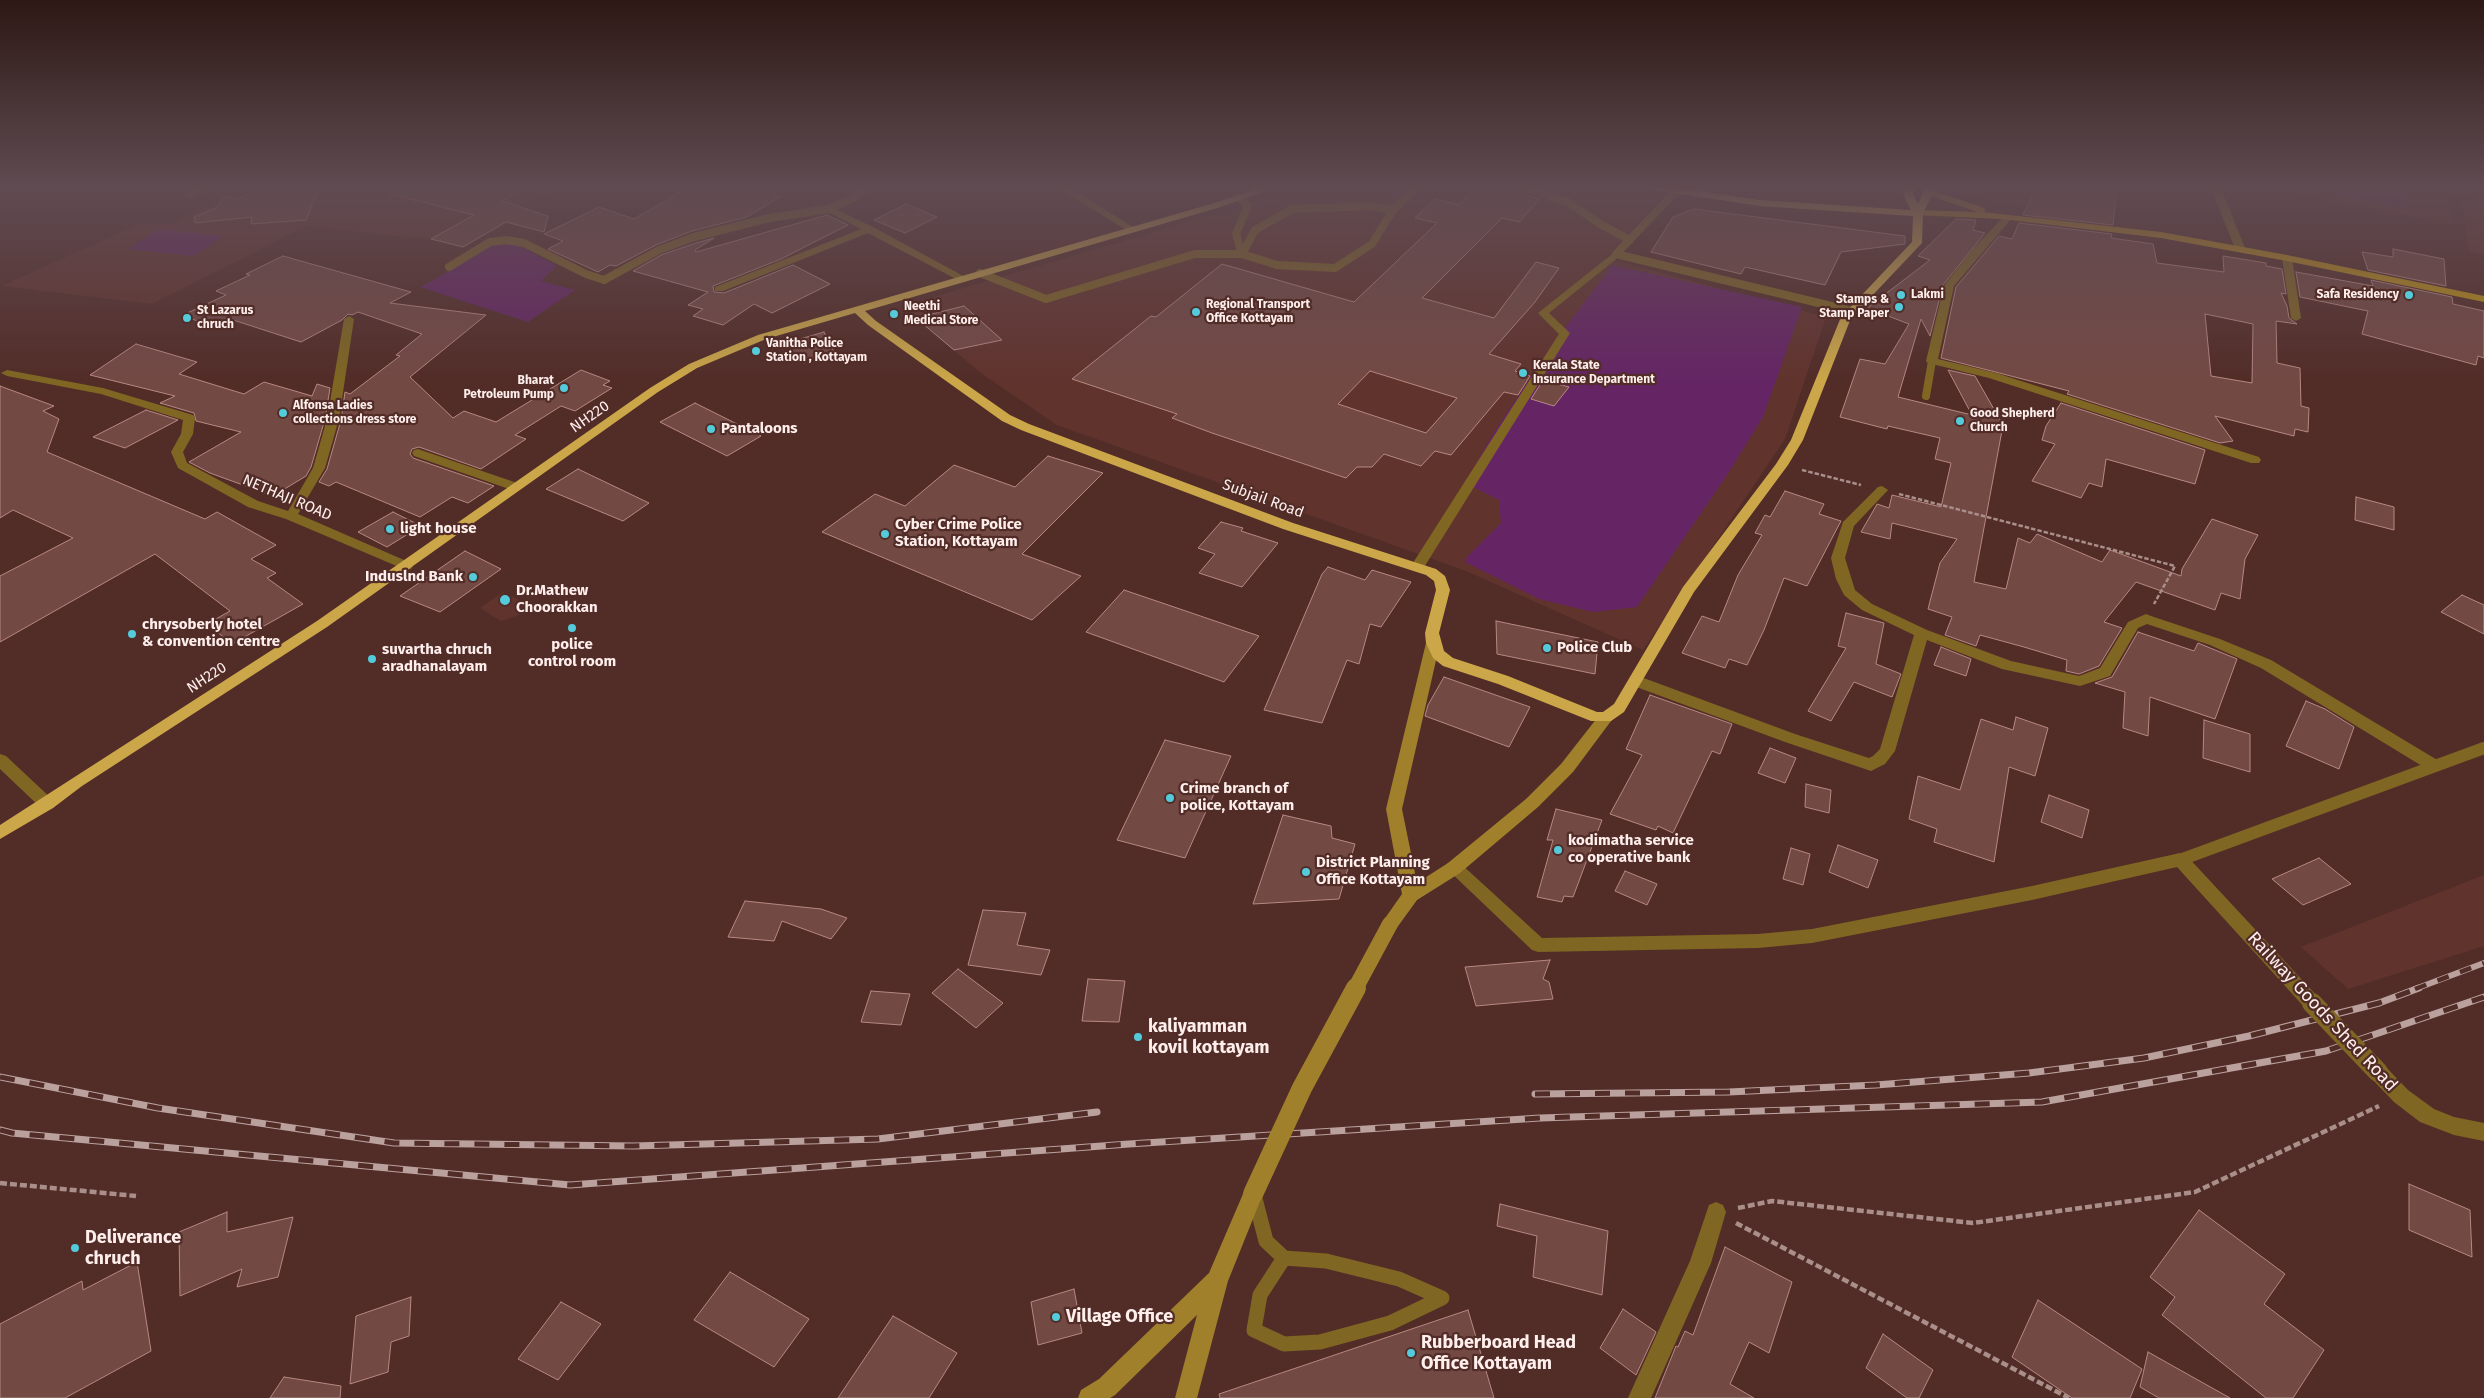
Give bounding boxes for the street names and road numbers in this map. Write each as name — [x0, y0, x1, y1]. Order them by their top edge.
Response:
street label: NH220 — [567, 397, 613, 437]
street label: NETHAJI ROAD — [240, 471, 334, 525]
street label: Subjail Road — [1220, 476, 1306, 522]
street label: NH220 — [184, 659, 230, 697]
street label: Railway Goods Shed Road — [2242, 928, 2402, 1096]

